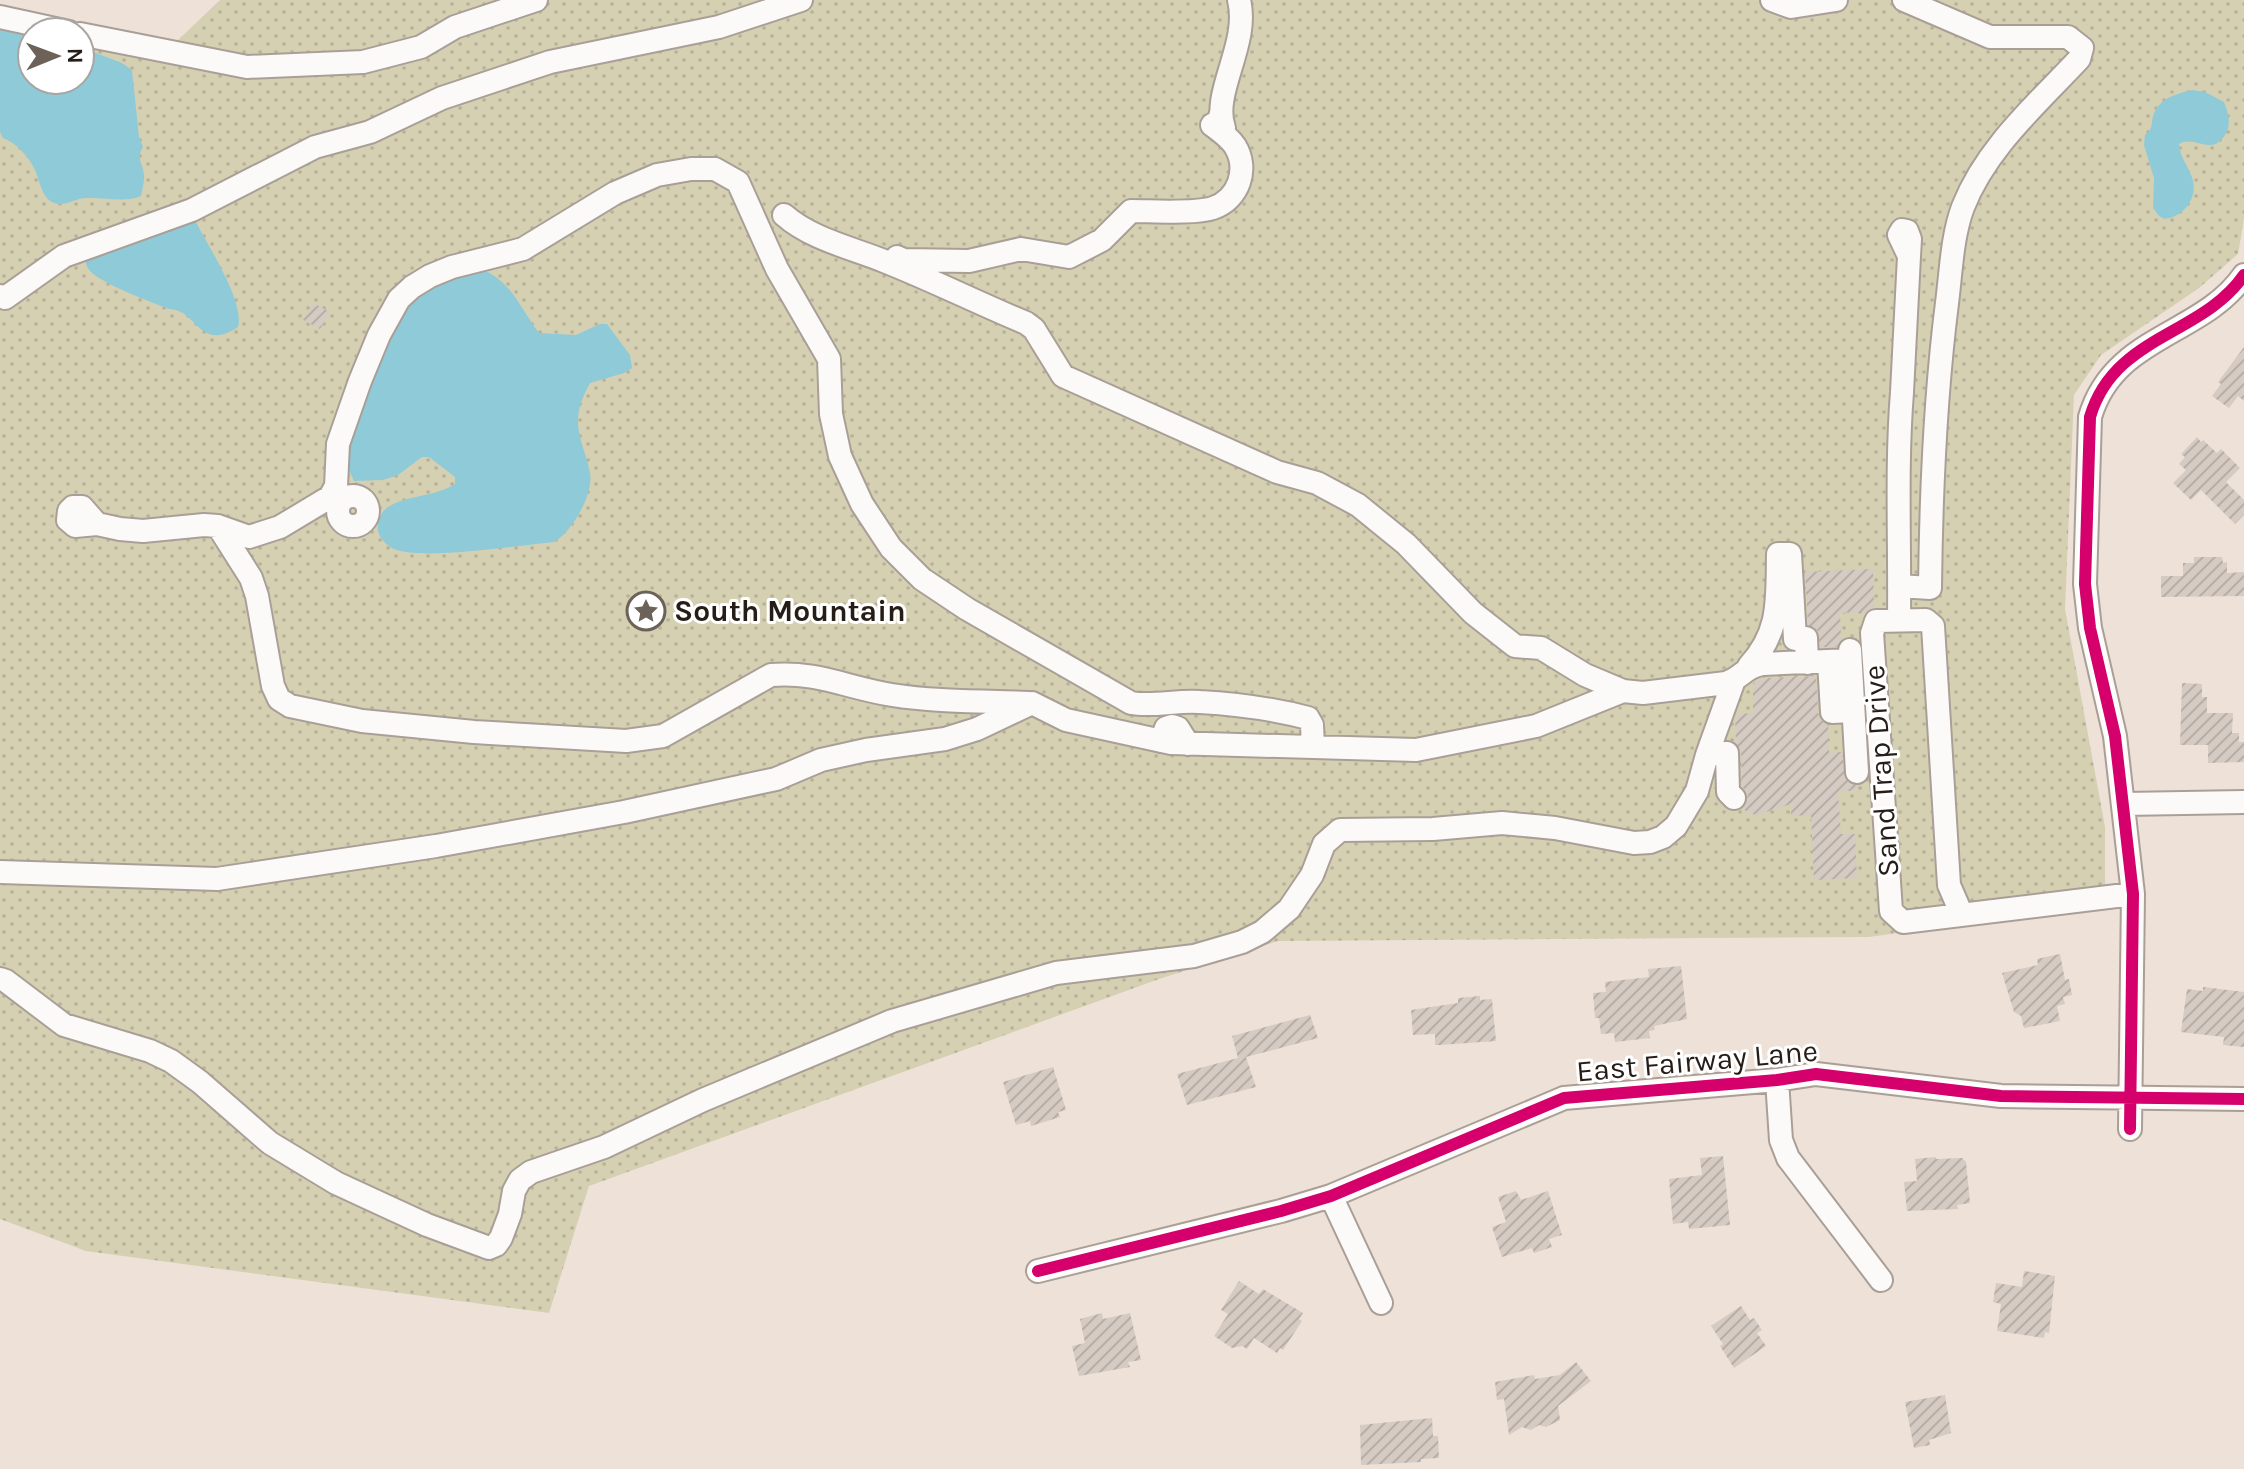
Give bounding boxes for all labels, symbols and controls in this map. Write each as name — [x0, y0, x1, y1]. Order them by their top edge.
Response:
north arrow — [16, 16, 96, 96]
text: N — [62, 48, 88, 64]
place icon: South Mountain — [625, 590, 667, 632]
place label: South Mountain — [674, 593, 906, 629]
street label: Sand Trap Drive — [1856, 664, 1906, 878]
street label: East Fairway Lane — [1575, 1033, 1819, 1089]

